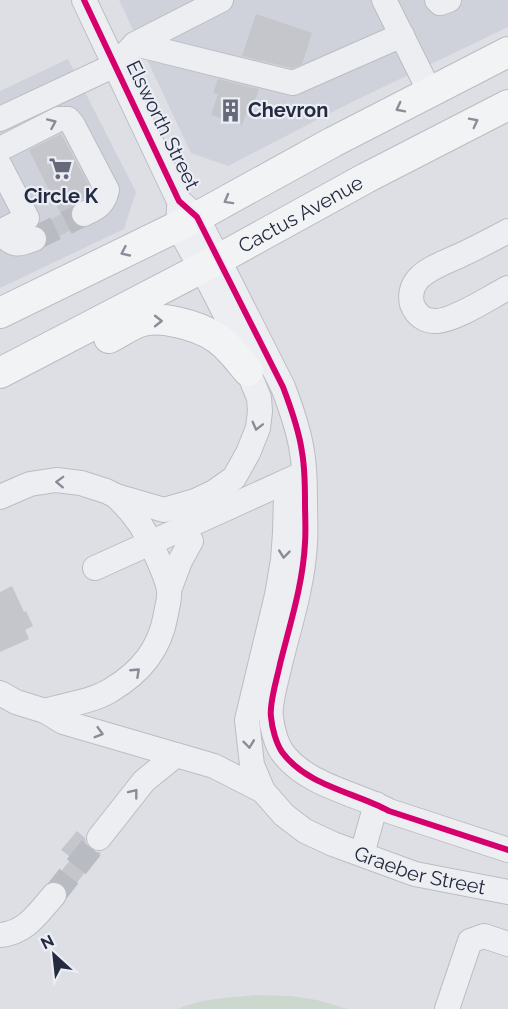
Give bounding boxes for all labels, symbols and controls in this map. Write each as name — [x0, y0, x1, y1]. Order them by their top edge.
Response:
street label: Elsworth Street — [121, 56, 205, 194]
building icon: Chevron — [217, 97, 243, 123]
place label: Chevron — [248, 98, 328, 122]
one-way arrow — [395, 100, 406, 112]
one-way arrow — [468, 118, 479, 130]
one-way arrow — [46, 119, 57, 131]
supermarket icon: Circle K — [48, 155, 74, 181]
street label: Cactus Avenue — [234, 170, 367, 258]
place label: Circle K — [24, 184, 99, 208]
one-way arrow — [224, 193, 234, 204]
one-way arrow — [120, 244, 131, 256]
one-way arrow — [153, 315, 162, 327]
one-way arrow — [252, 421, 265, 431]
one-way arrow — [55, 475, 64, 488]
one-way arrow — [278, 549, 290, 558]
one-way arrow — [129, 668, 140, 679]
one-way arrow — [94, 725, 104, 738]
one-way arrow — [242, 740, 254, 749]
one-way arrow — [127, 789, 138, 800]
street label: Graeber Street — [351, 841, 488, 899]
north arrow — [24, 925, 84, 985]
text: N — [38, 931, 57, 953]

